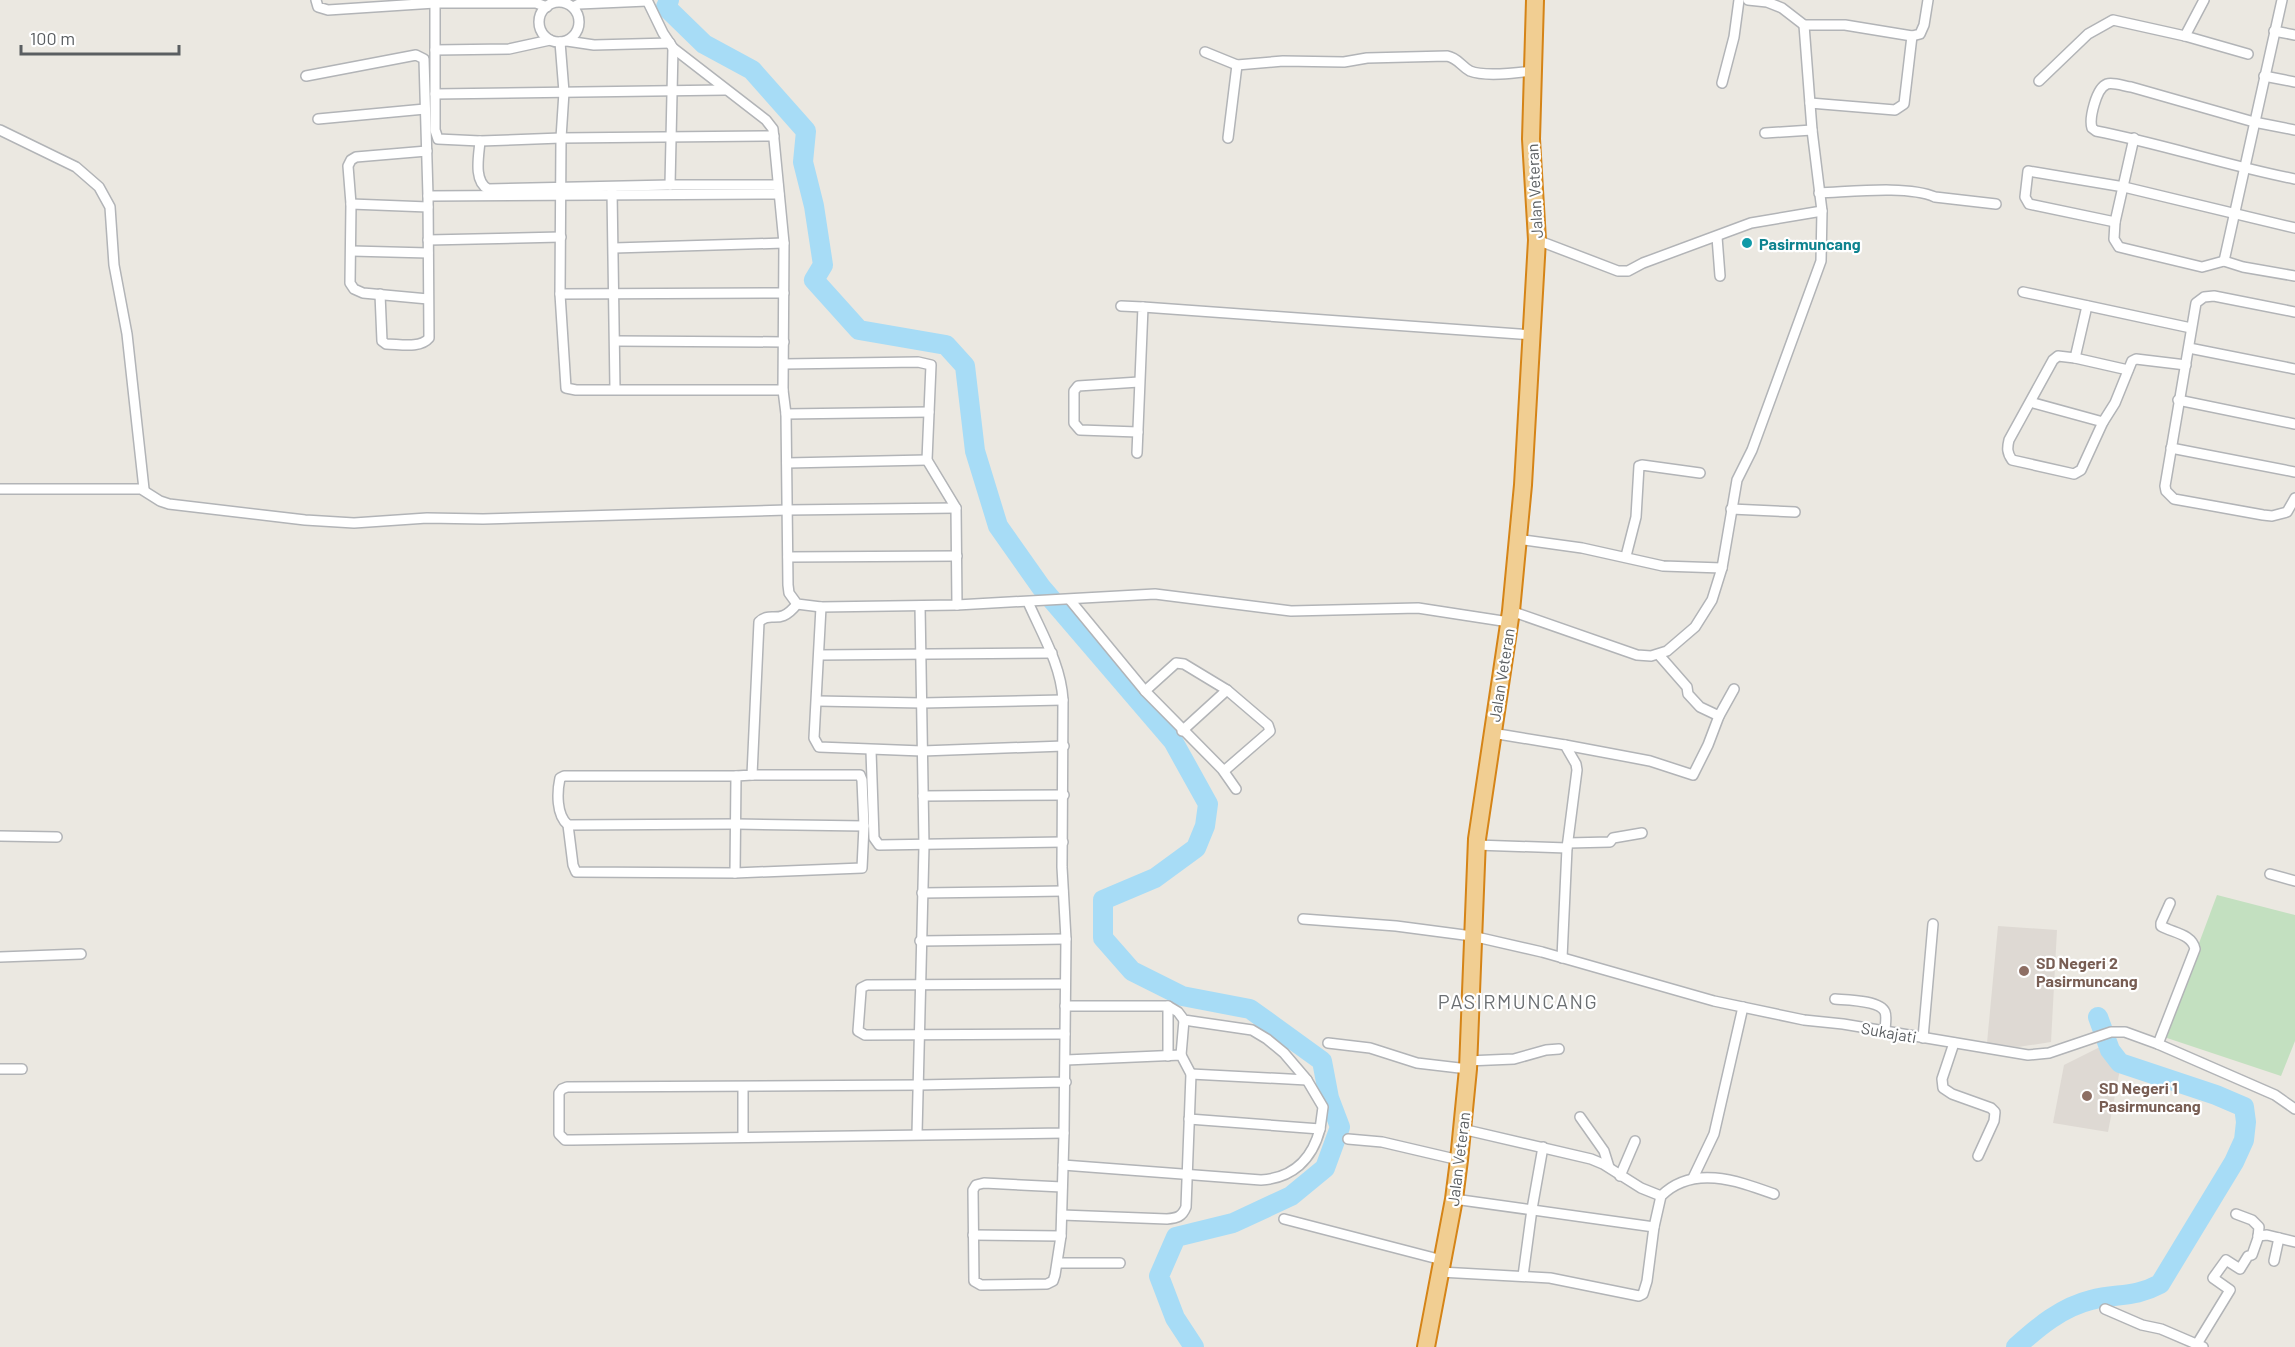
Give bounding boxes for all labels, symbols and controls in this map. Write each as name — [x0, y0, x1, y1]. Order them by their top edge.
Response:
scale bar — [21, 18, 178, 56]
text: 100 m — [30, 27, 75, 49]
street label: Jalan Veteran — [1522, 143, 1546, 239]
place label: Pasirmuncang — [1759, 234, 1861, 253]
marker: Pasirmuncang — [1740, 236, 1754, 250]
street label: Jalan Veteran — [1484, 627, 1518, 723]
place label: SD Negeri 2 Pasirmuncang — [2036, 953, 2138, 990]
marker: SD Negeri 2 Pasirmuncang — [2017, 964, 2031, 978]
district label: PASIRMUNCANG — [1438, 989, 1598, 1013]
street label: Sukajati — [1860, 1018, 1918, 1046]
place label: SD Negeri 1 Pasirmuncang — [2099, 1078, 2201, 1115]
marker: SD Negeri 1 Pasirmuncang — [2080, 1089, 2094, 1103]
street label: Jalan Veteran — [1443, 1111, 1473, 1207]

